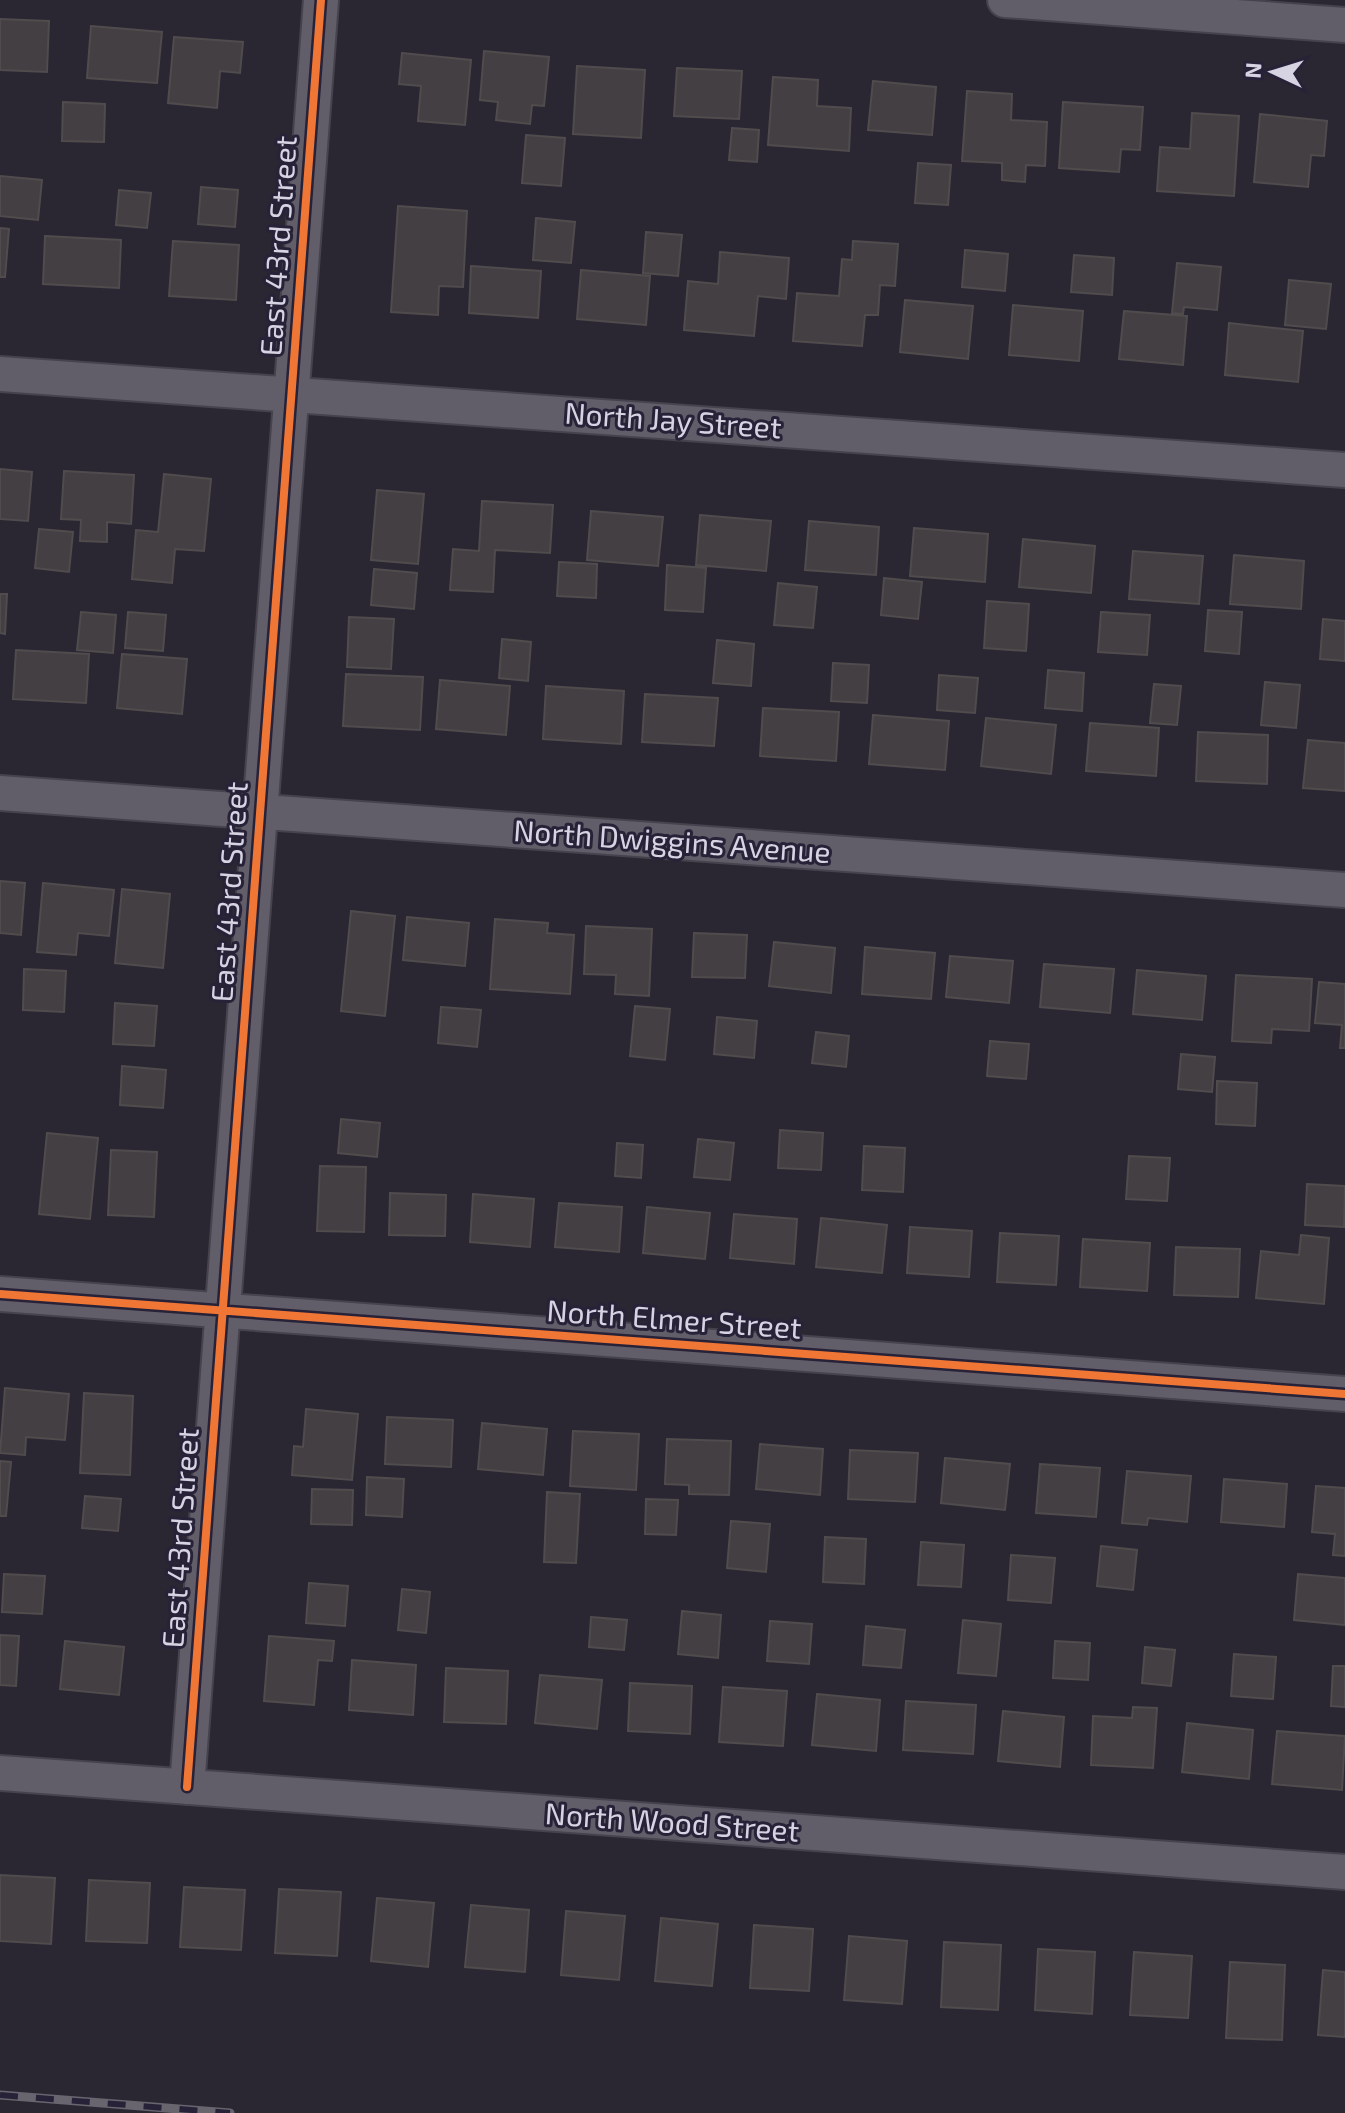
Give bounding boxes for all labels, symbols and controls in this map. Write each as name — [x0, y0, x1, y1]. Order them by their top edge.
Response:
north arrow — [1233, 32, 1313, 112]
text: N — [1239, 62, 1266, 79]
street label: East 43rd Street — [251, 134, 303, 357]
street label: North Jay Street — [564, 393, 783, 445]
street label: East 43rd Street — [202, 780, 254, 1003]
street label: North Dwiggins Avenue — [512, 811, 832, 869]
street label: North Elmer Street — [546, 1291, 803, 1345]
street label: East 43rd Street — [153, 1426, 205, 1649]
street label: North Wood Street — [544, 1794, 800, 1848]

